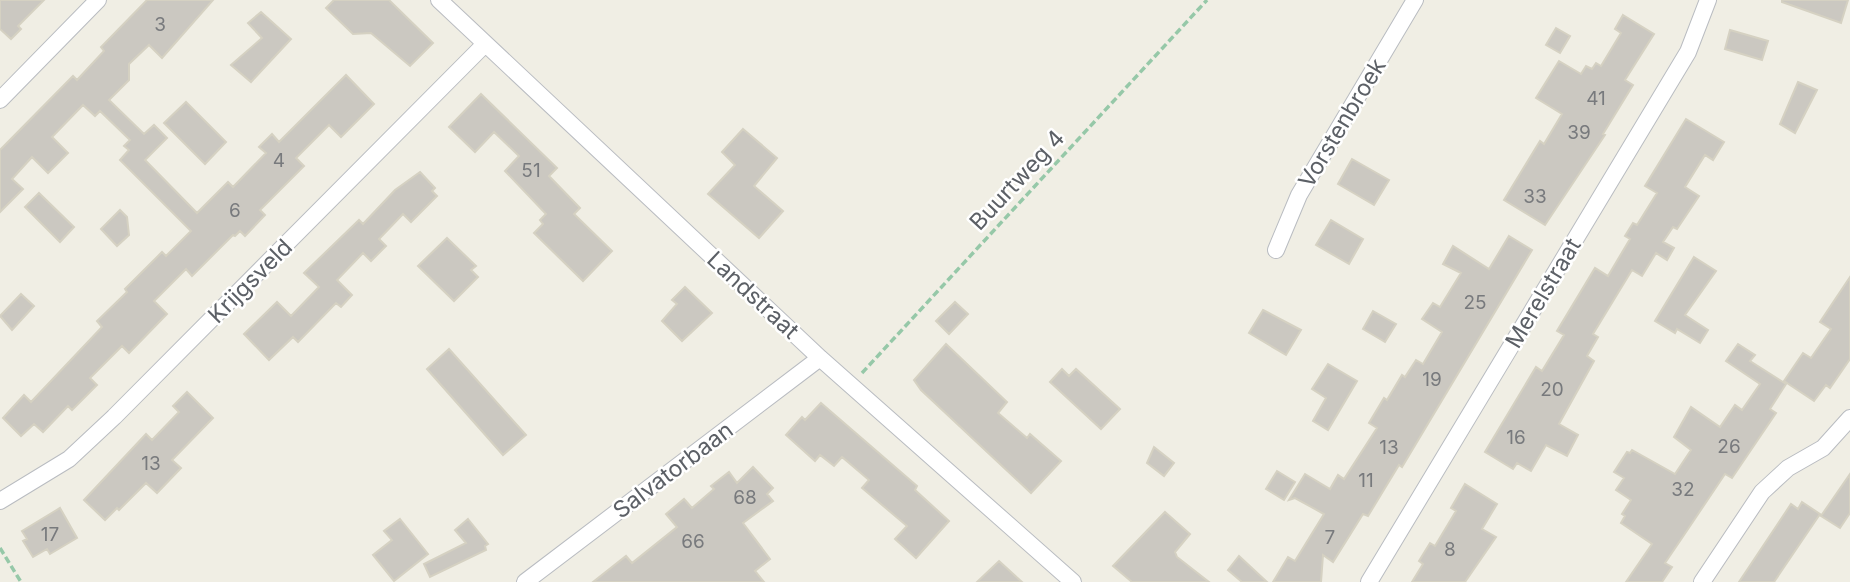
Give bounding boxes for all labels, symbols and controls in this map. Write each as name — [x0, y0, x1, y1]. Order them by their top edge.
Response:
house number: 3 — [154, 13, 166, 36]
street label: Vorstenbroek — [1292, 53, 1392, 193]
house number: 41 — [1586, 87, 1606, 110]
house number: 39 — [1567, 121, 1591, 144]
street label: Buurtweg 4 — [964, 124, 1070, 236]
house number: 4 — [273, 149, 285, 172]
house number: 51 — [521, 159, 541, 182]
house number: 33 — [1523, 185, 1547, 208]
house number: 6 — [229, 199, 241, 222]
street label: Krijgsveld — [202, 233, 298, 329]
street label: Merelstraat — [1499, 233, 1587, 353]
street label: Landstraat — [701, 245, 805, 345]
house number: 25 — [1463, 291, 1487, 314]
house number: 19 — [1422, 368, 1442, 391]
house number: 20 — [1540, 378, 1564, 401]
street label: Salvatorbaan — [608, 416, 738, 524]
house number: 16 — [1506, 426, 1526, 449]
house number: 26 — [1717, 435, 1741, 458]
house number: 13 — [1379, 436, 1399, 459]
house number: 13 — [141, 452, 161, 475]
house number: 11 — [1358, 469, 1374, 492]
house number: 32 — [1671, 478, 1695, 501]
house number: 68 — [733, 486, 757, 509]
house number: 17 — [41, 523, 59, 546]
house number: 7 — [1325, 526, 1335, 549]
house number: 66 — [681, 530, 705, 553]
house number: 8 — [1444, 538, 1456, 561]

